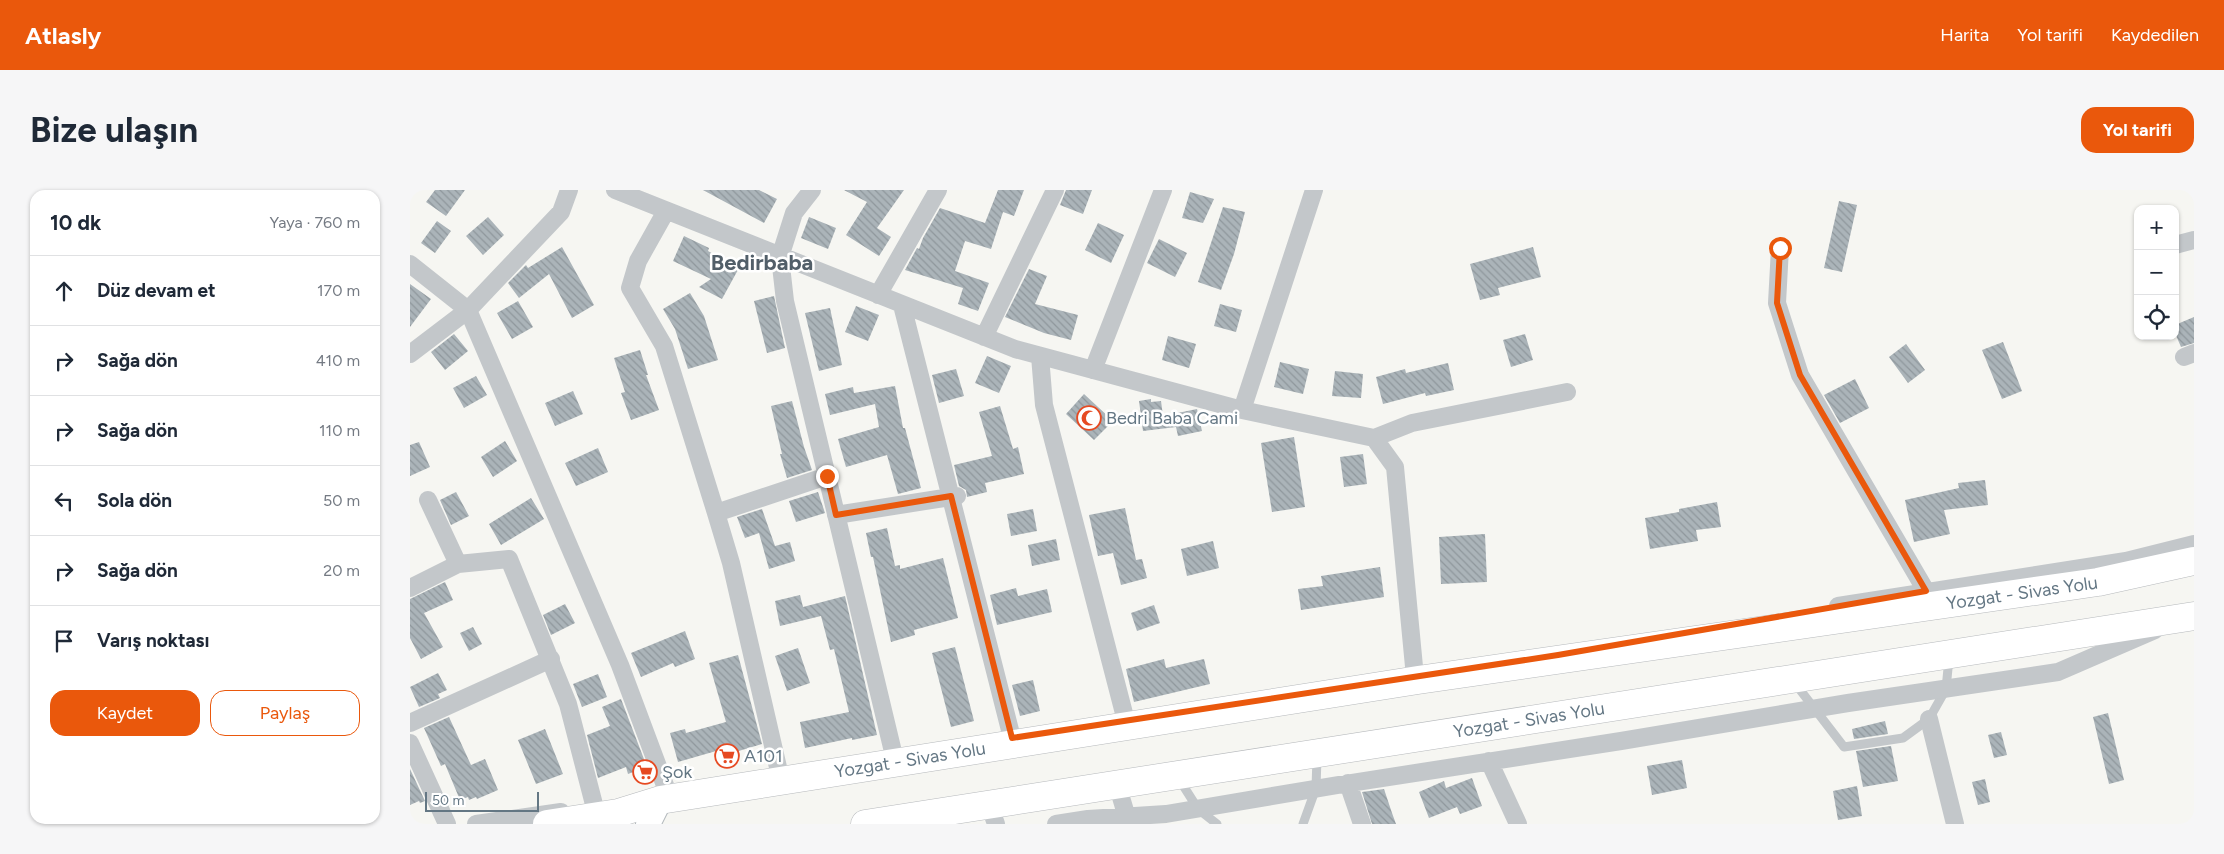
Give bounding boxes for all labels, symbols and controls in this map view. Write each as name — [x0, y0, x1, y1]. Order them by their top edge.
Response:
text: Atlasly — [25, 21, 101, 50]
text: Harita — [1940, 24, 1989, 46]
text: Yol tarifi — [2017, 24, 2083, 46]
text: Kaydedilen — [2111, 24, 2199, 46]
button: Yol tarifi — [2081, 107, 2194, 153]
text: Bize ulaşın — [30, 109, 198, 151]
map controls — [2134, 205, 2179, 340]
button: + — [2134, 205, 2179, 250]
text: 10 dk — [50, 210, 101, 235]
text: Yaya · 760 m — [269, 213, 360, 232]
route start — [1769, 237, 1792, 260]
district label: Bedirbaba — [711, 249, 813, 276]
button: − — [2134, 250, 2179, 295]
icon: ahead — [50, 277, 78, 305]
text: Düz devam et — [97, 279, 216, 302]
text: 170 m — [317, 281, 360, 300]
button: locate — [2134, 295, 2179, 340]
icon: right — [50, 347, 78, 375]
text: Sağa dön — [97, 349, 178, 372]
text: 410 m — [316, 351, 360, 370]
mosque icon: Bedri Baba Cami — [1076, 405, 1102, 431]
place label: Bedri Baba Cami — [1106, 407, 1238, 429]
icon: right — [50, 417, 78, 445]
text: Sağa dön — [97, 419, 178, 442]
text: 110 m — [319, 421, 360, 440]
route end — [816, 465, 839, 488]
icon: left — [50, 487, 78, 515]
text: Sola dön — [97, 489, 172, 512]
text: 50 m — [323, 491, 360, 510]
icon: right — [50, 557, 78, 585]
text: Sağa dön — [97, 559, 178, 582]
text: 20 m — [323, 561, 360, 580]
street label: Yozgat - Sivas Yolu — [1945, 571, 2099, 615]
icon: arrive — [50, 627, 78, 655]
text: Varış noktası — [97, 629, 209, 652]
button: Kaydet — [50, 690, 200, 736]
button: Paylaş — [210, 690, 360, 736]
street label: Yozgat - Sivas Yolu — [1452, 697, 1606, 743]
street label: Yozgat - Sivas Yolu — [833, 737, 987, 783]
supermarket icon: A101 — [714, 743, 740, 769]
place label: A101 — [744, 745, 783, 767]
supermarket icon: Şok — [632, 759, 658, 785]
place label: Şok — [662, 761, 692, 783]
scale bar — [425, 789, 539, 812]
text: 50 m — [432, 792, 464, 809]

